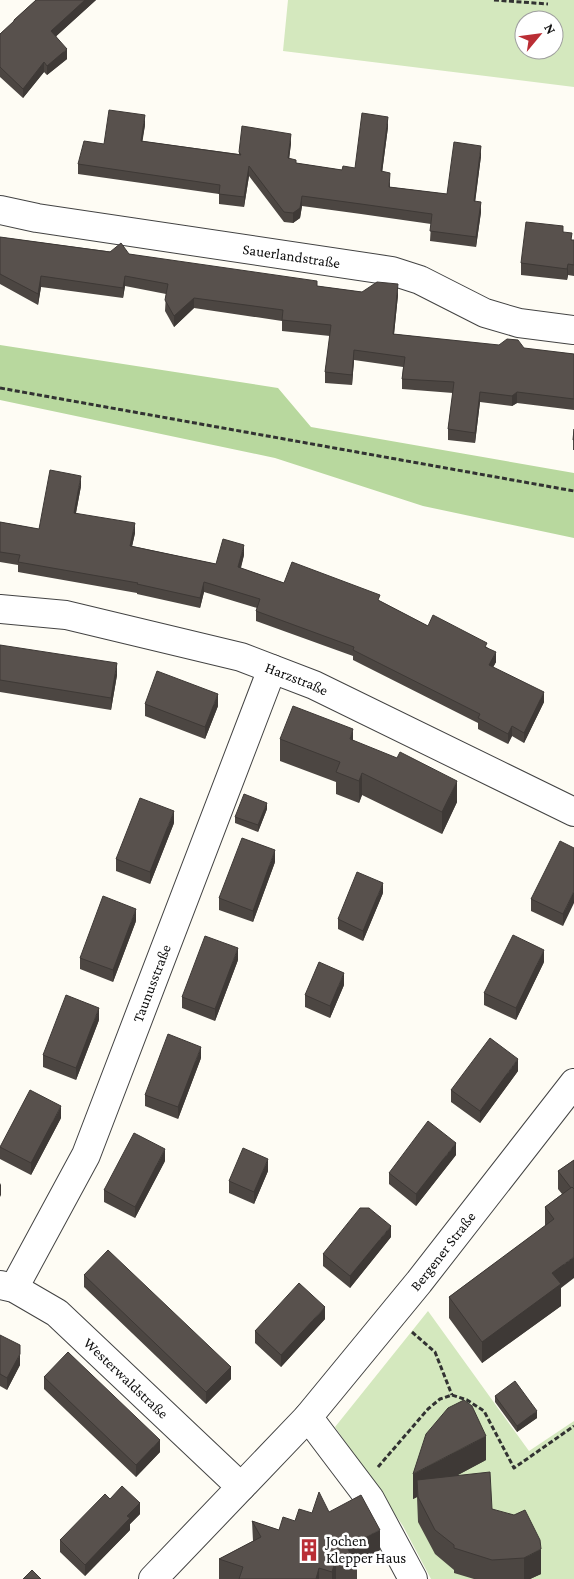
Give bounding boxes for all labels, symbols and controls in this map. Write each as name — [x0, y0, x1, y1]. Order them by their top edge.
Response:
north arrow — [514, 10, 564, 60]
text: N — [541, 21, 560, 37]
street label: Sauerlandstraße — [241, 241, 342, 271]
street label: Harzstraße — [263, 659, 331, 699]
street label: Taunusstraße — [130, 942, 174, 1025]
street label: Bergener Straße — [407, 1208, 479, 1294]
street label: Westerwaldstraße — [81, 1335, 172, 1422]
place label: Jochen Klepper Haus — [324, 1533, 406, 1567]
building icon: Jochen Klepper Haus — [296, 1537, 322, 1563]

